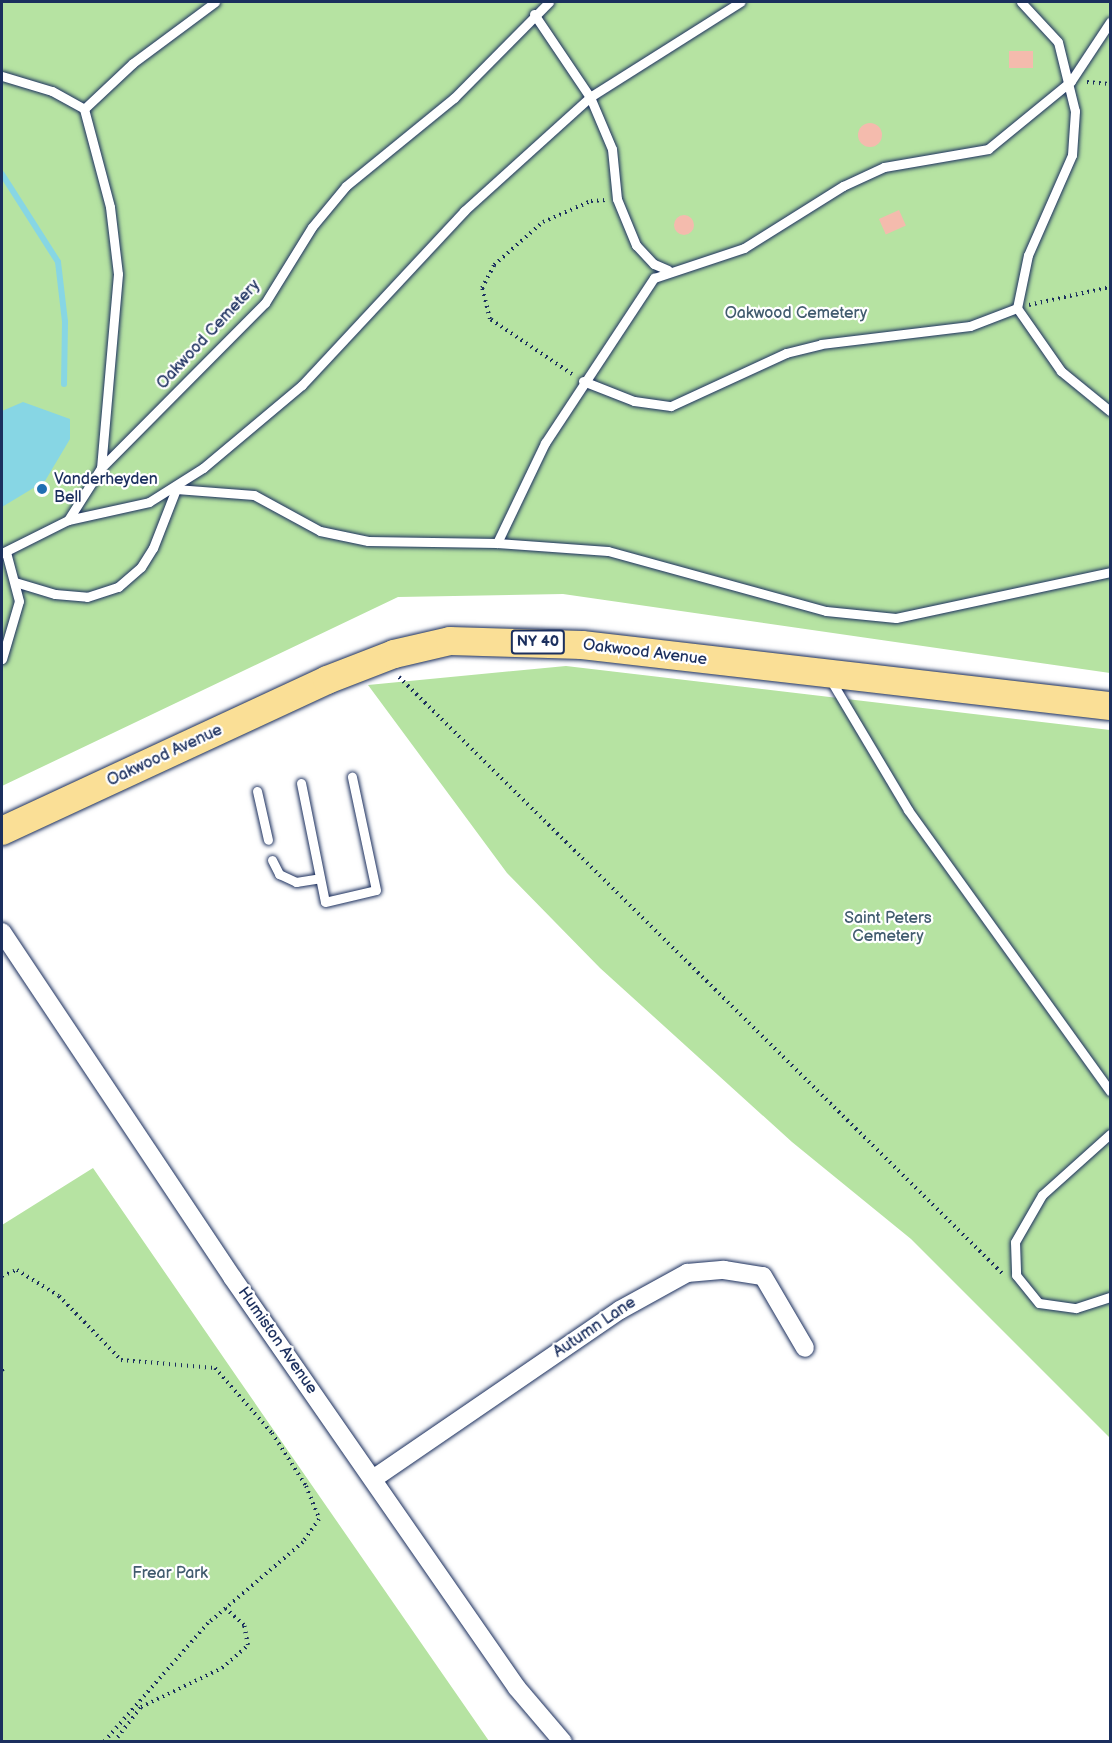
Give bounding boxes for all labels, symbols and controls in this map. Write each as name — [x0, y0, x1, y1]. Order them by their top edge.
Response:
street label: Oakwood Cemetery — [153, 276, 265, 394]
park label: Oakwood Cemetery — [725, 304, 867, 324]
place label: Vanderheyden Bell — [54, 470, 158, 508]
marker: Vanderheyden Bell — [35, 482, 49, 496]
road number: NY 40 — [510, 630, 566, 654]
street label: Oakwood Avenue — [582, 636, 708, 670]
street label: Oakwood Avenue — [104, 721, 226, 791]
park label: Saint Peters Cemetery — [844, 909, 932, 947]
street label: Humiston Avenue — [233, 1284, 321, 1398]
street label: Autumn Lane — [550, 1293, 640, 1363]
park label: Frear Park — [132, 1564, 208, 1584]

